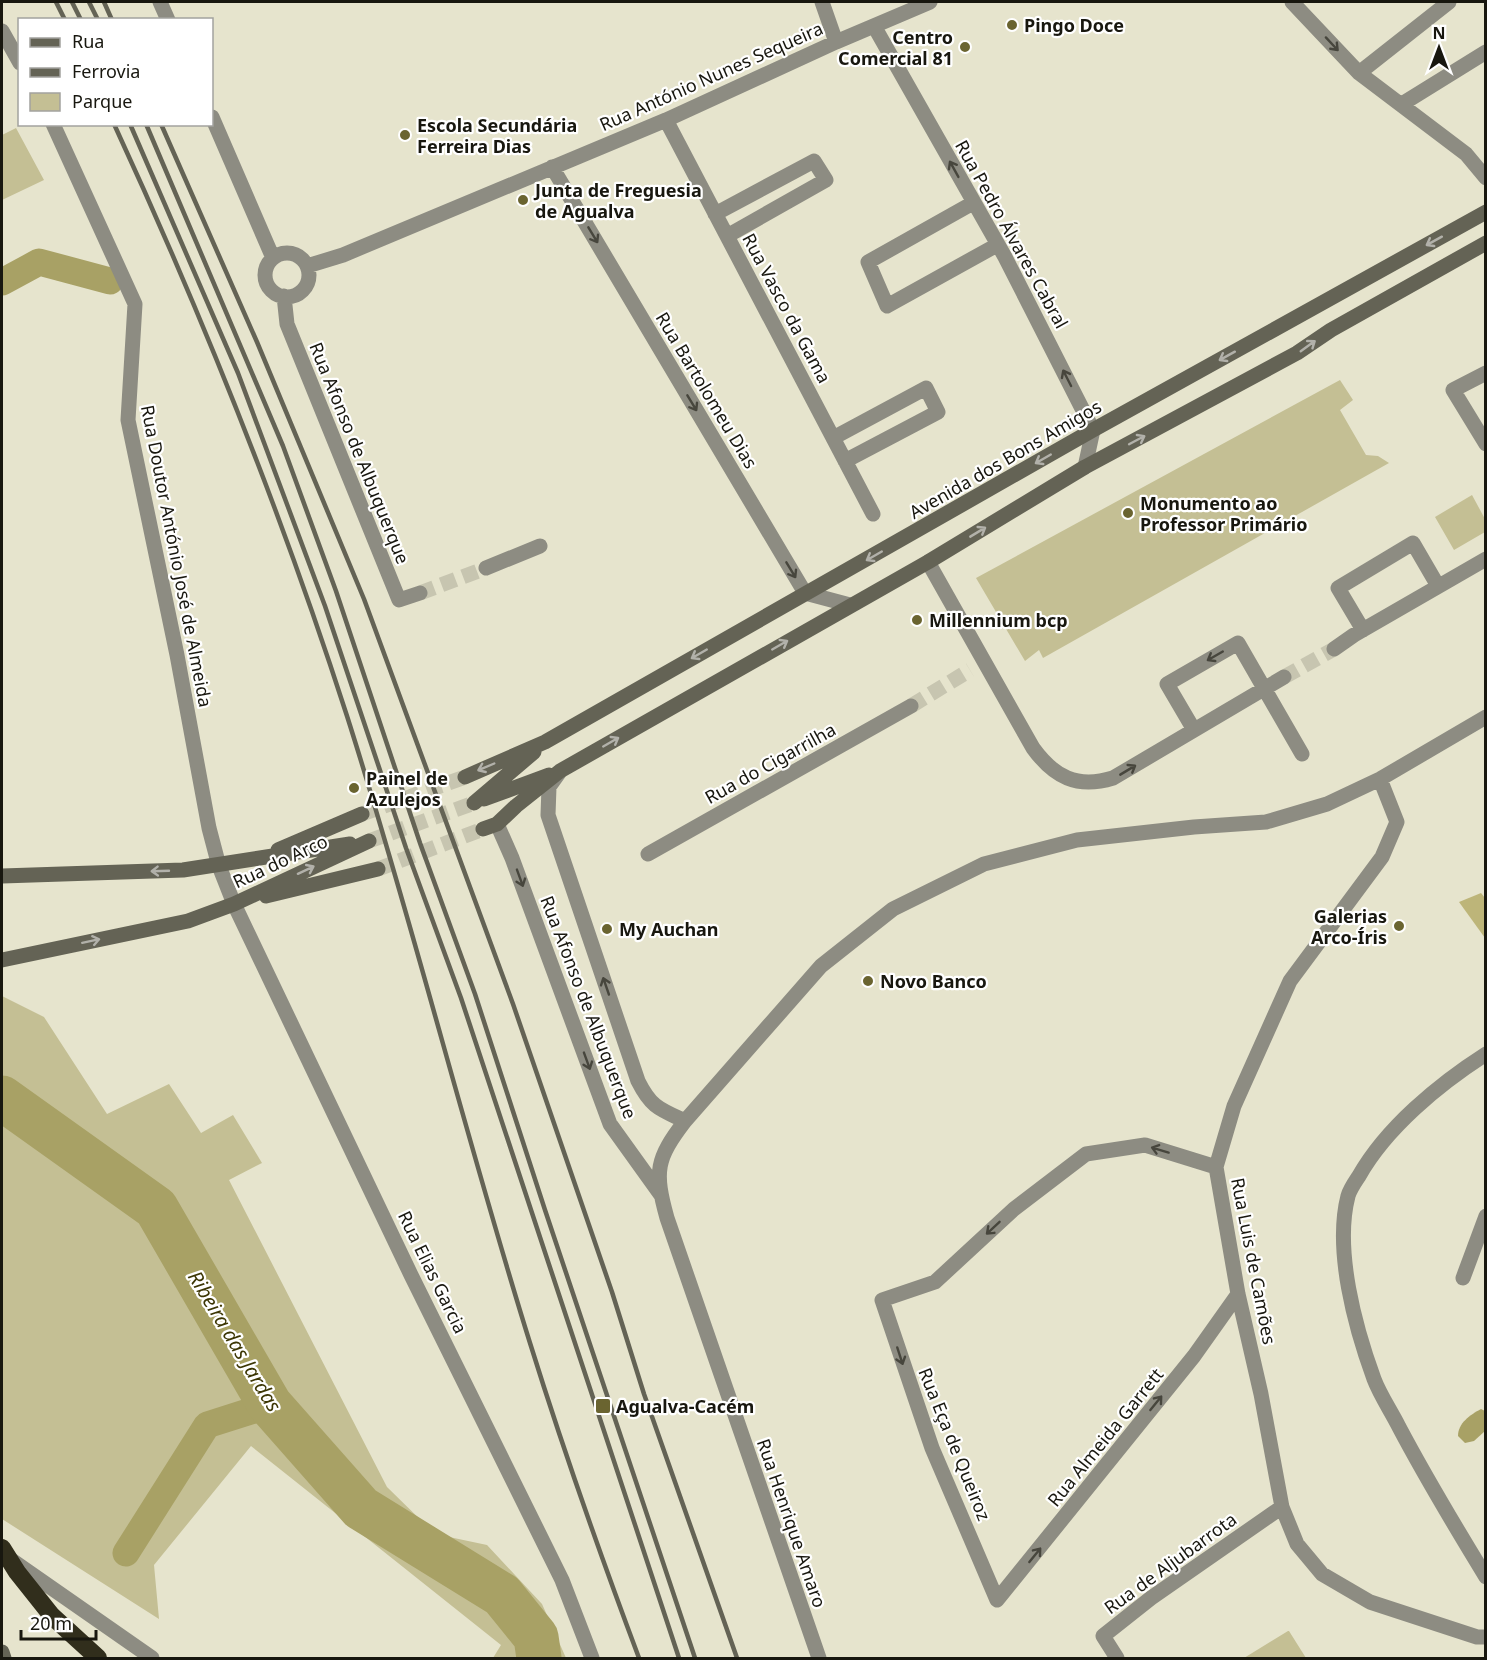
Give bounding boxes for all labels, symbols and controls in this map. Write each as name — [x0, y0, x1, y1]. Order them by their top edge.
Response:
place label: Pingo Doce — [1024, 13, 1124, 37]
street label: Rua António Nunes Sequeira — [596, 16, 826, 136]
legend — [18, 18, 213, 126]
marker: Pingo Doce — [1005, 18, 1019, 32]
north arrow — [1409, 18, 1469, 78]
text: N — [1432, 22, 1446, 44]
place label: Centro Comercial 81 — [838, 25, 953, 70]
text: Rua — [72, 29, 104, 53]
one-way arrow — [1325, 36, 1339, 51]
marker: Centro Comercial 81 — [958, 40, 972, 54]
text: Ferrovia — [72, 59, 140, 83]
text: Parque — [72, 89, 132, 113]
place label: Escola Secundária Ferreira Dias — [417, 113, 577, 158]
marker: Escola Secundária Ferreira Dias — [398, 128, 412, 142]
street label: Rua Pedro Álvares Cabral — [950, 135, 1074, 333]
one-way arrow — [948, 161, 960, 178]
place label: Junta de Freguesia de Agualva — [533, 178, 702, 223]
marker: Junta de Freguesia de Agualva — [516, 193, 530, 207]
one-way arrow — [587, 226, 599, 243]
street label: Rua Vasco da Gama — [737, 229, 837, 387]
one-way arrow — [1426, 236, 1444, 247]
street label: Rua Bartolomeu Dias — [651, 307, 763, 473]
street label: Rua Afonso de Albuquerque — [304, 339, 416, 567]
one-way arrow — [1299, 340, 1315, 352]
one-way arrow — [1219, 350, 1236, 362]
one-way arrow — [1060, 369, 1072, 387]
one-way arrow — [686, 394, 698, 411]
street label: Avenida dos Bons Amigos — [904, 394, 1106, 524]
street label: Rua Doutor António José de Almeida — [136, 403, 218, 709]
one-way arrow — [1128, 434, 1145, 446]
one-way arrow — [1035, 453, 1052, 465]
place label: Monumento ao Professor Primário — [1140, 491, 1308, 536]
marker: Monumento ao Professor Primário — [1121, 506, 1135, 520]
one-way arrow — [969, 526, 986, 538]
one-way arrow — [866, 551, 883, 563]
one-way arrow — [786, 561, 798, 578]
place label: Millennium bcp — [929, 608, 1068, 632]
marker: Millennium bcp — [910, 613, 924, 627]
one-way arrow — [771, 639, 789, 650]
one-way arrow — [691, 648, 708, 660]
one-way arrow — [1207, 651, 1224, 663]
street label: Rua do Cigarrilha — [700, 717, 840, 809]
one-way arrow — [602, 736, 619, 748]
one-way arrow — [477, 762, 495, 774]
one-way arrow — [1119, 763, 1136, 775]
place label: Painel de Azulejos — [366, 766, 448, 811]
marker: Painel de Azulejos — [347, 781, 361, 795]
street label: Rua do Arco — [229, 829, 331, 893]
one-way arrow — [296, 864, 314, 876]
one-way arrow — [151, 865, 171, 876]
one-way arrow — [515, 868, 526, 887]
street label: Rua Afonso de Albuquerque — [535, 892, 643, 1122]
place label: Galerias Arco-Íris — [1311, 904, 1387, 949]
place label: My Auchan — [619, 917, 719, 941]
marker: Galerias Arco-Íris — [1392, 919, 1406, 933]
marker: My Auchan — [600, 922, 614, 936]
one-way arrow — [81, 935, 100, 946]
place label: Novo Banco — [880, 969, 987, 993]
marker: Novo Banco — [861, 974, 875, 988]
one-way arrow — [600, 977, 611, 996]
one-way arrow — [582, 1051, 593, 1070]
one-way arrow — [1151, 1144, 1170, 1155]
street label: Rua Luis de Camões — [1226, 1176, 1282, 1346]
street label: Rua Elias Garcia — [393, 1207, 473, 1337]
one-way arrow — [986, 1221, 1001, 1235]
water label: Ribeira das Jardas — [182, 1265, 288, 1417]
one-way arrow — [895, 1346, 906, 1365]
street label: Rua Almeida Garrett — [1042, 1362, 1169, 1511]
street label: Rua Eça de Queiroz — [913, 1364, 997, 1524]
place label: Agualva-Cacém — [616, 1394, 754, 1418]
one-way arrow — [1150, 1395, 1163, 1411]
marker: Agualva-Cacém — [594, 1397, 612, 1415]
street label: Rua Henrique Amaro — [752, 1435, 832, 1611]
street label: Rua de Aljubarrota — [1099, 1507, 1241, 1619]
one-way arrow — [1028, 1548, 1041, 1564]
scale bar — [21, 1603, 96, 1641]
text: 20 m — [30, 1611, 72, 1635]

